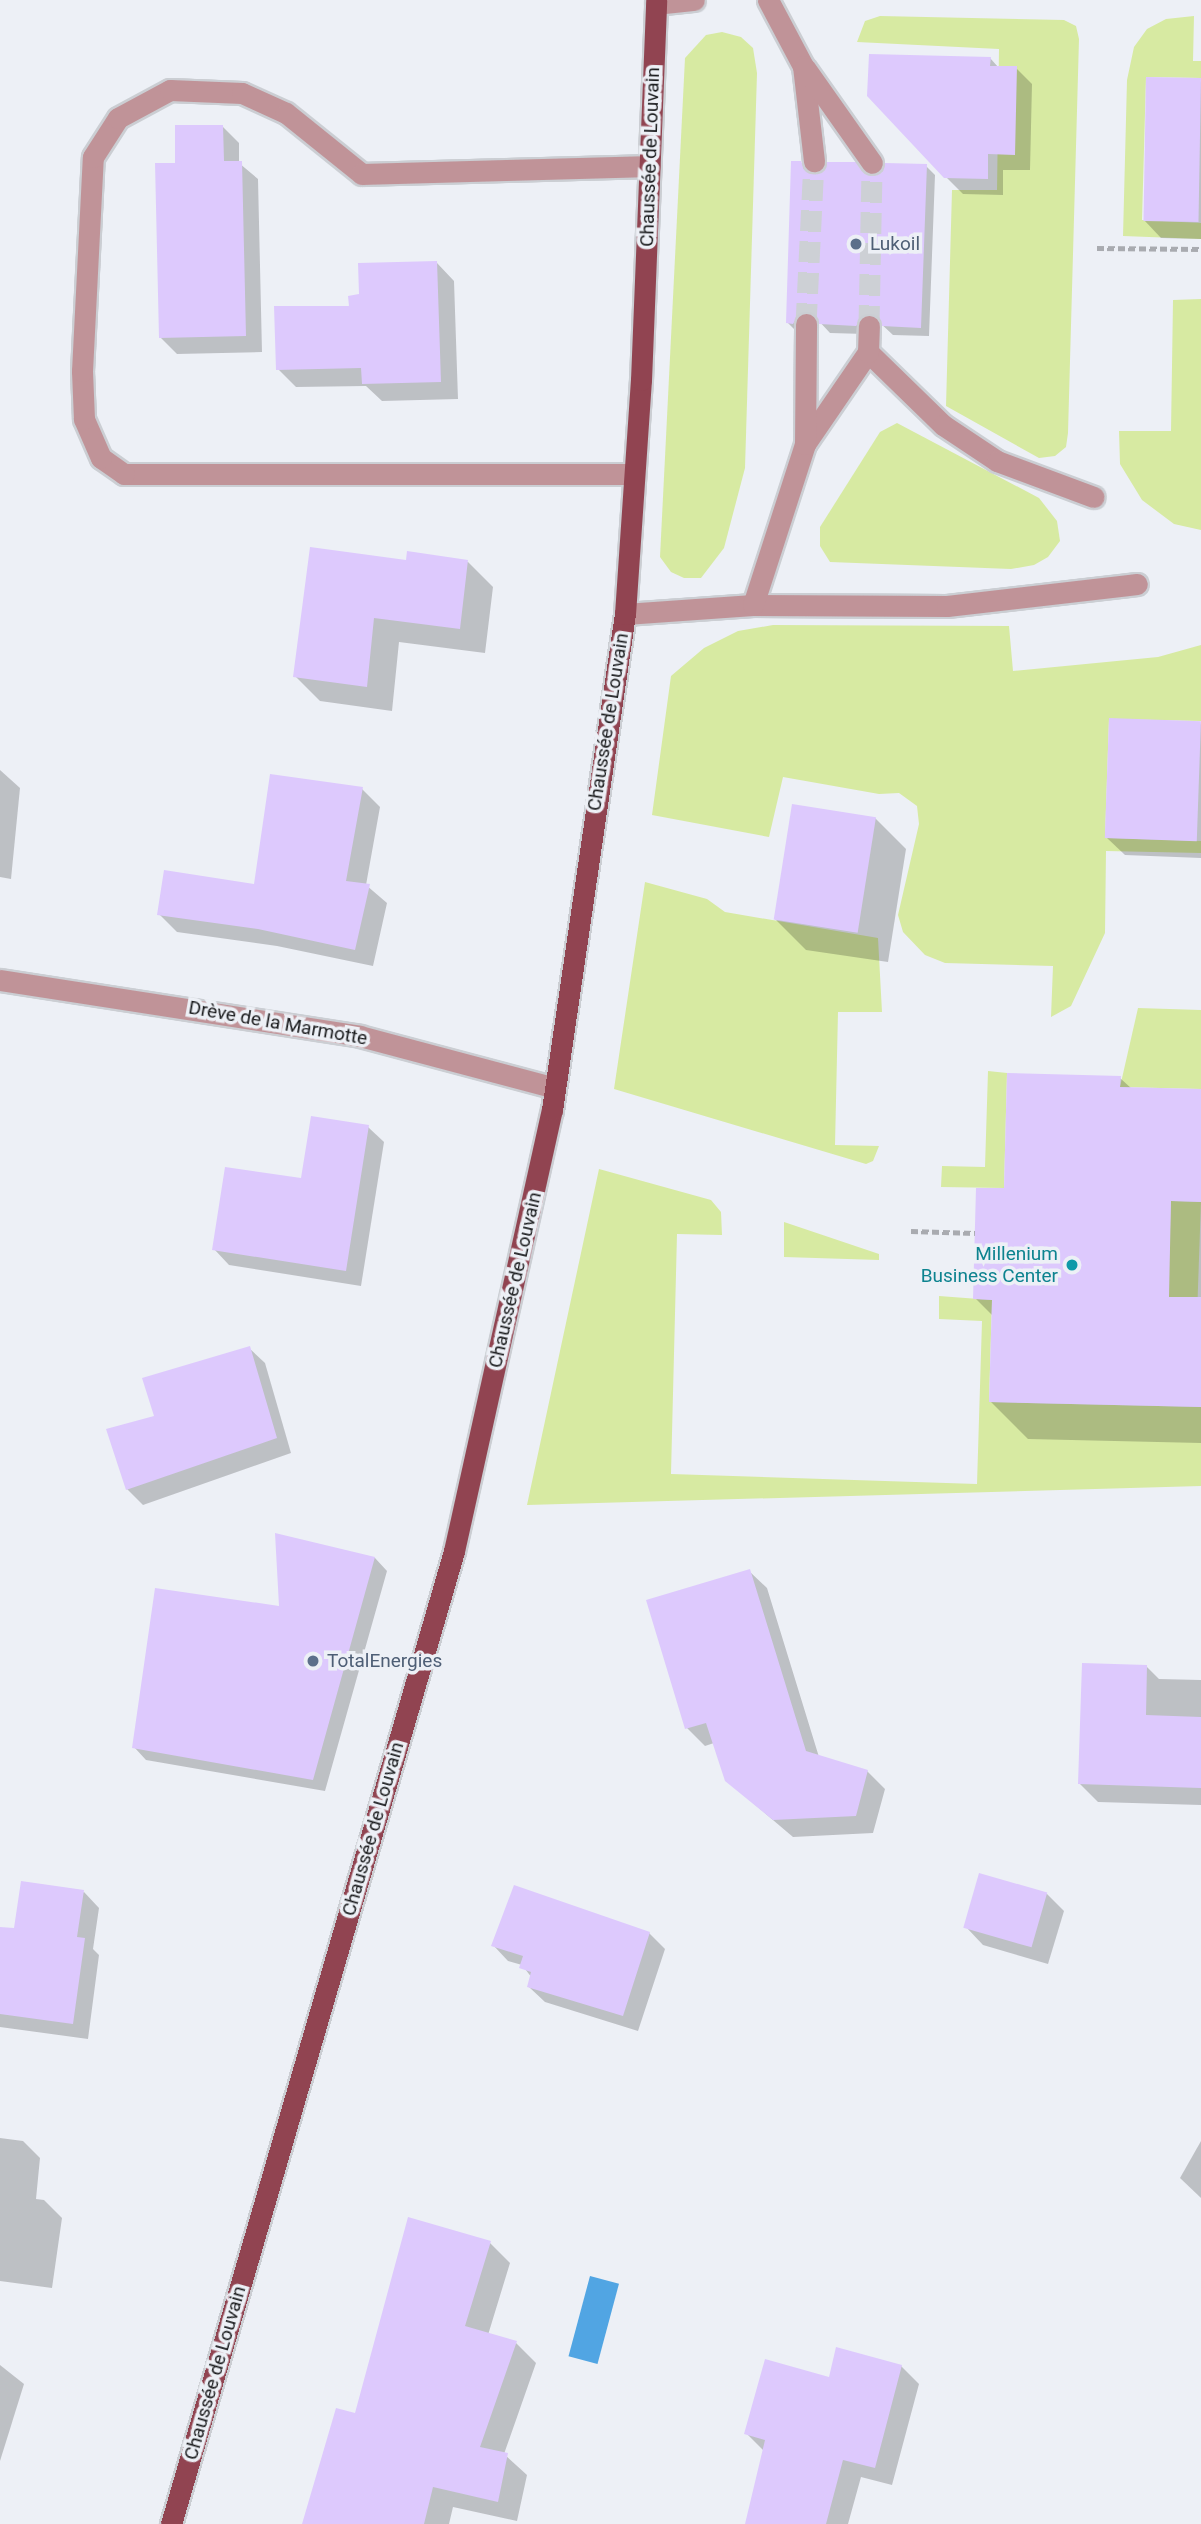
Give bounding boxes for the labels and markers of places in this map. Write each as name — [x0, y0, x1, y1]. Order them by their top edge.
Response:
place label: Lukoil — [870, 233, 920, 255]
marker: Lukoil — [848, 236, 864, 252]
place label: Millenium Business Center — [921, 1243, 1058, 1287]
marker: Millenium Business Center — [1064, 1257, 1080, 1273]
place label: TotalEnergies — [327, 1650, 442, 1672]
marker: TotalEnergies — [305, 1653, 321, 1669]

